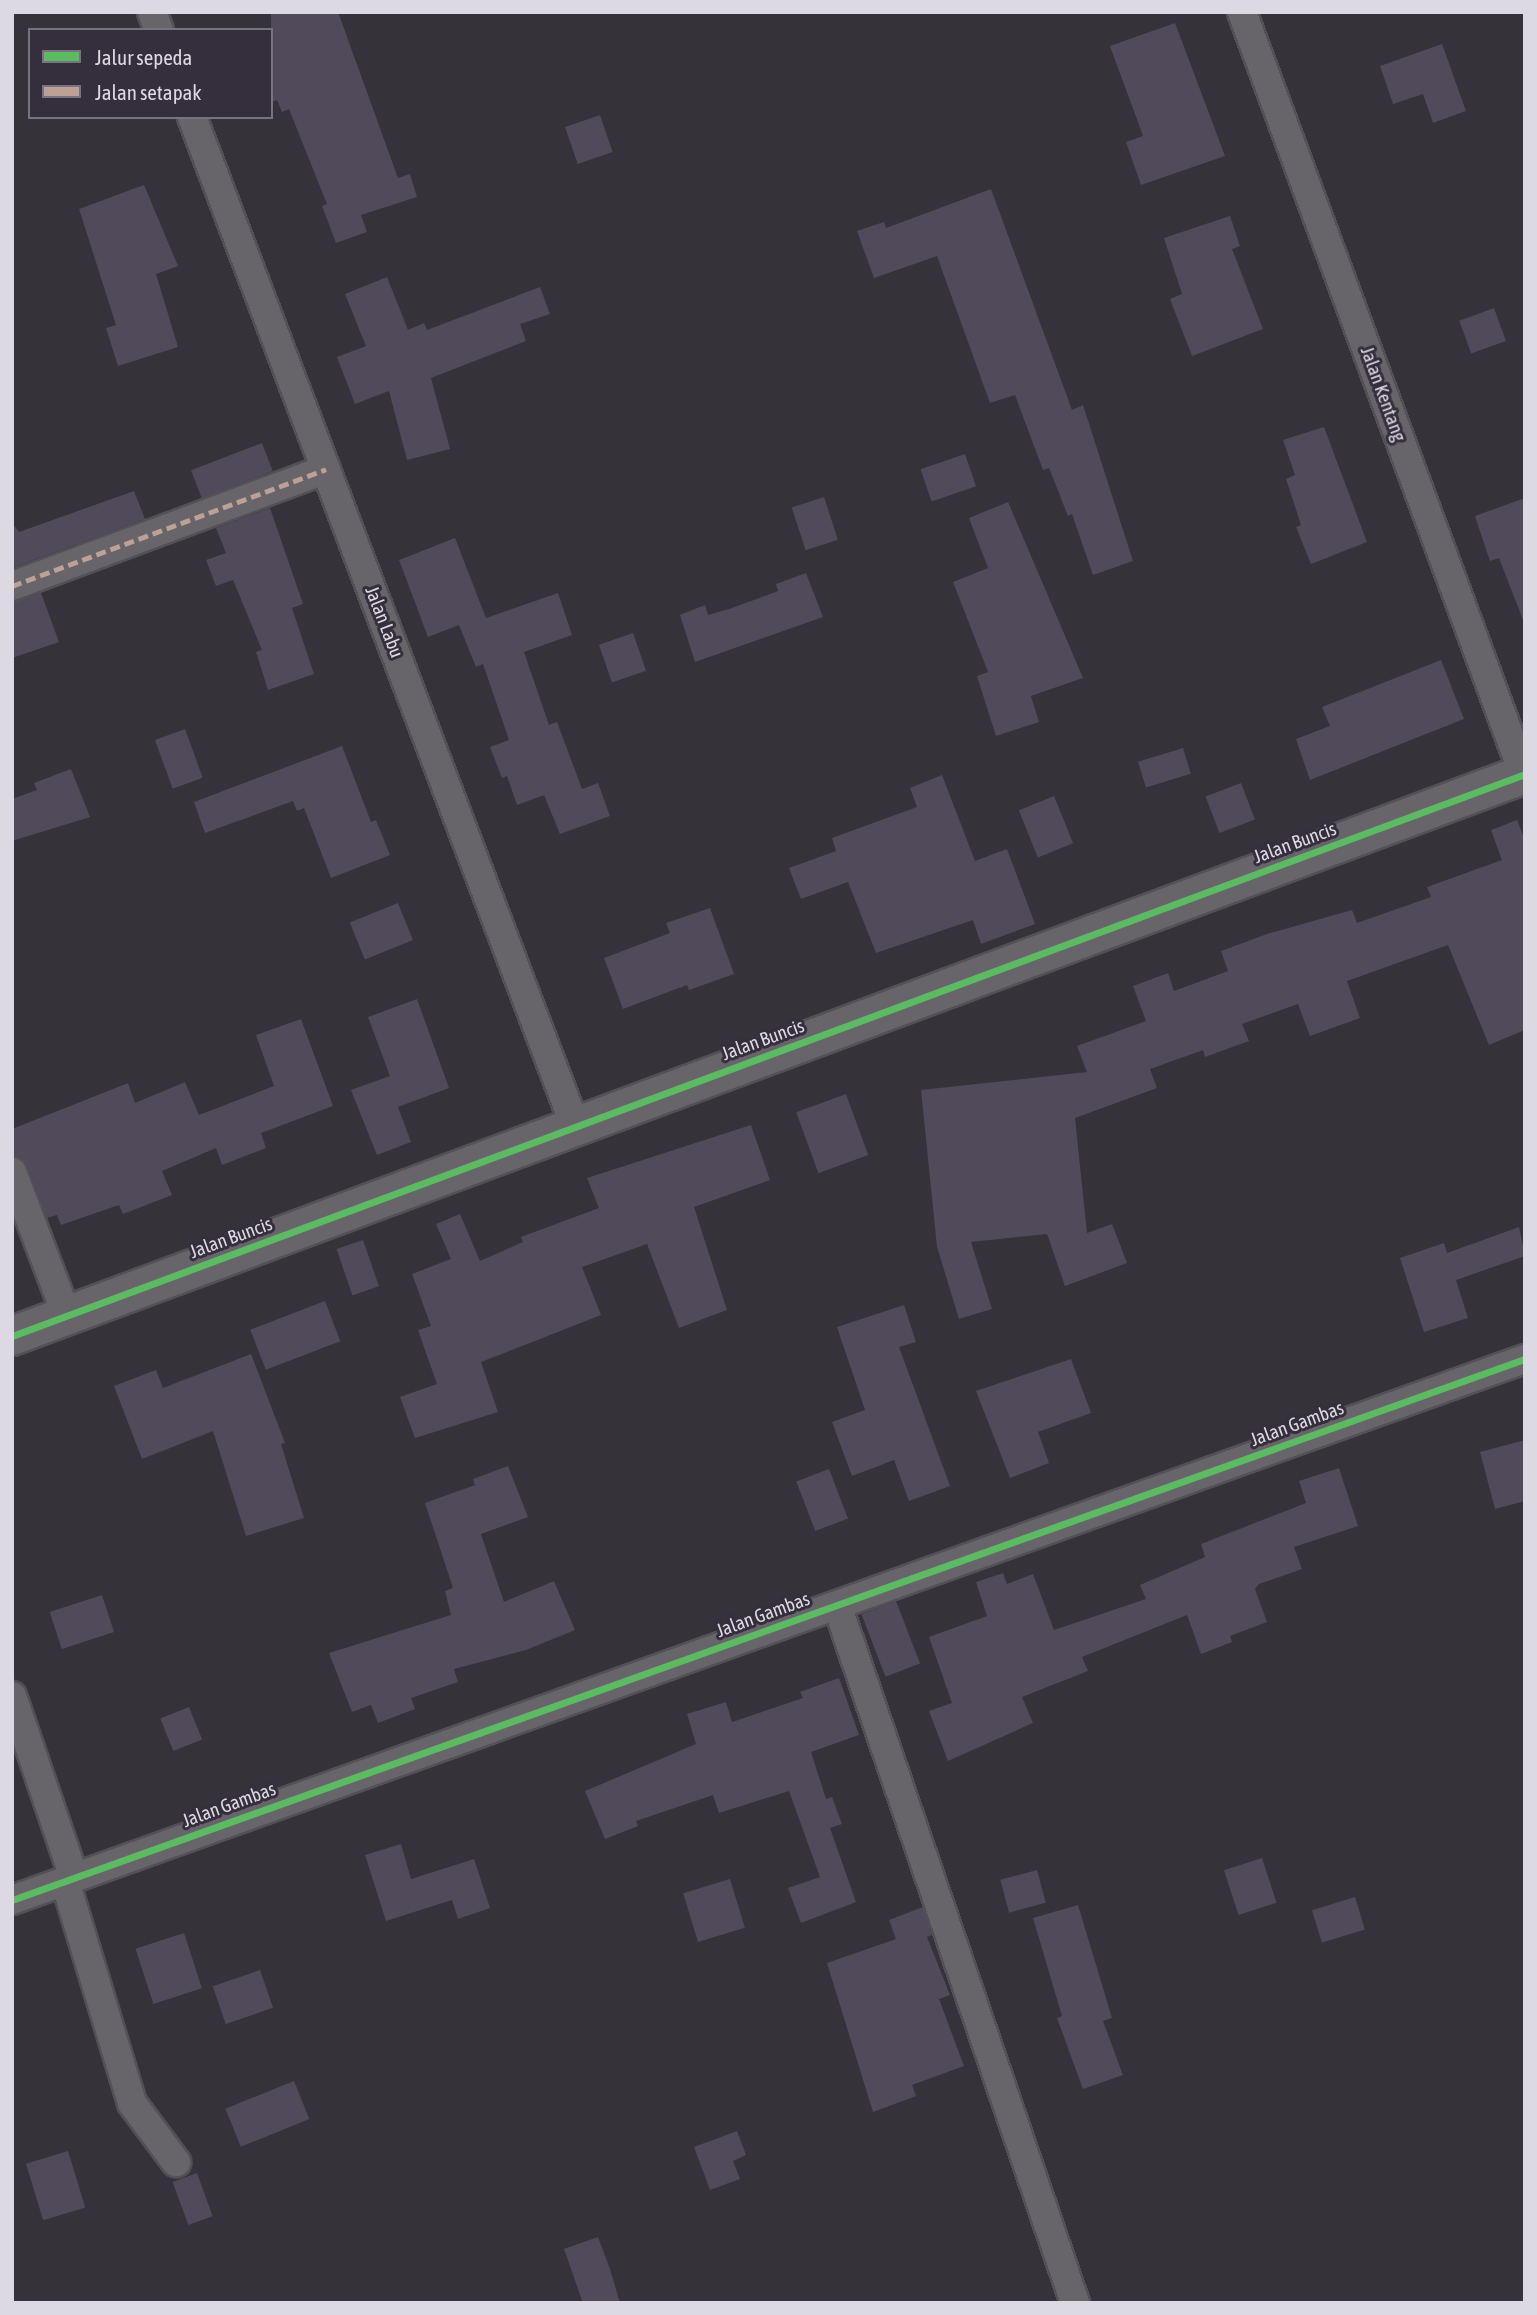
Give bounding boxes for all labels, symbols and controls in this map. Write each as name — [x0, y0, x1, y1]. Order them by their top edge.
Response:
legend — [28, 28, 273, 119]
text: Jalur sepeda — [95, 45, 192, 69]
text: Jalan setapak — [95, 80, 202, 104]
street label: Jalan Kentang — [1355, 344, 1411, 444]
street label: Jalan Labu — [360, 583, 408, 661]
street label: Jalan Buncis — [1251, 818, 1339, 868]
street label: Jalan Buncis — [719, 1015, 807, 1065]
street label: Jalan Buncis — [187, 1213, 275, 1263]
street label: Jalan Gambas — [1247, 1397, 1347, 1451]
street label: Jalan Gambas — [713, 1588, 813, 1642]
street label: Jalan Gambas — [179, 1778, 279, 1832]

